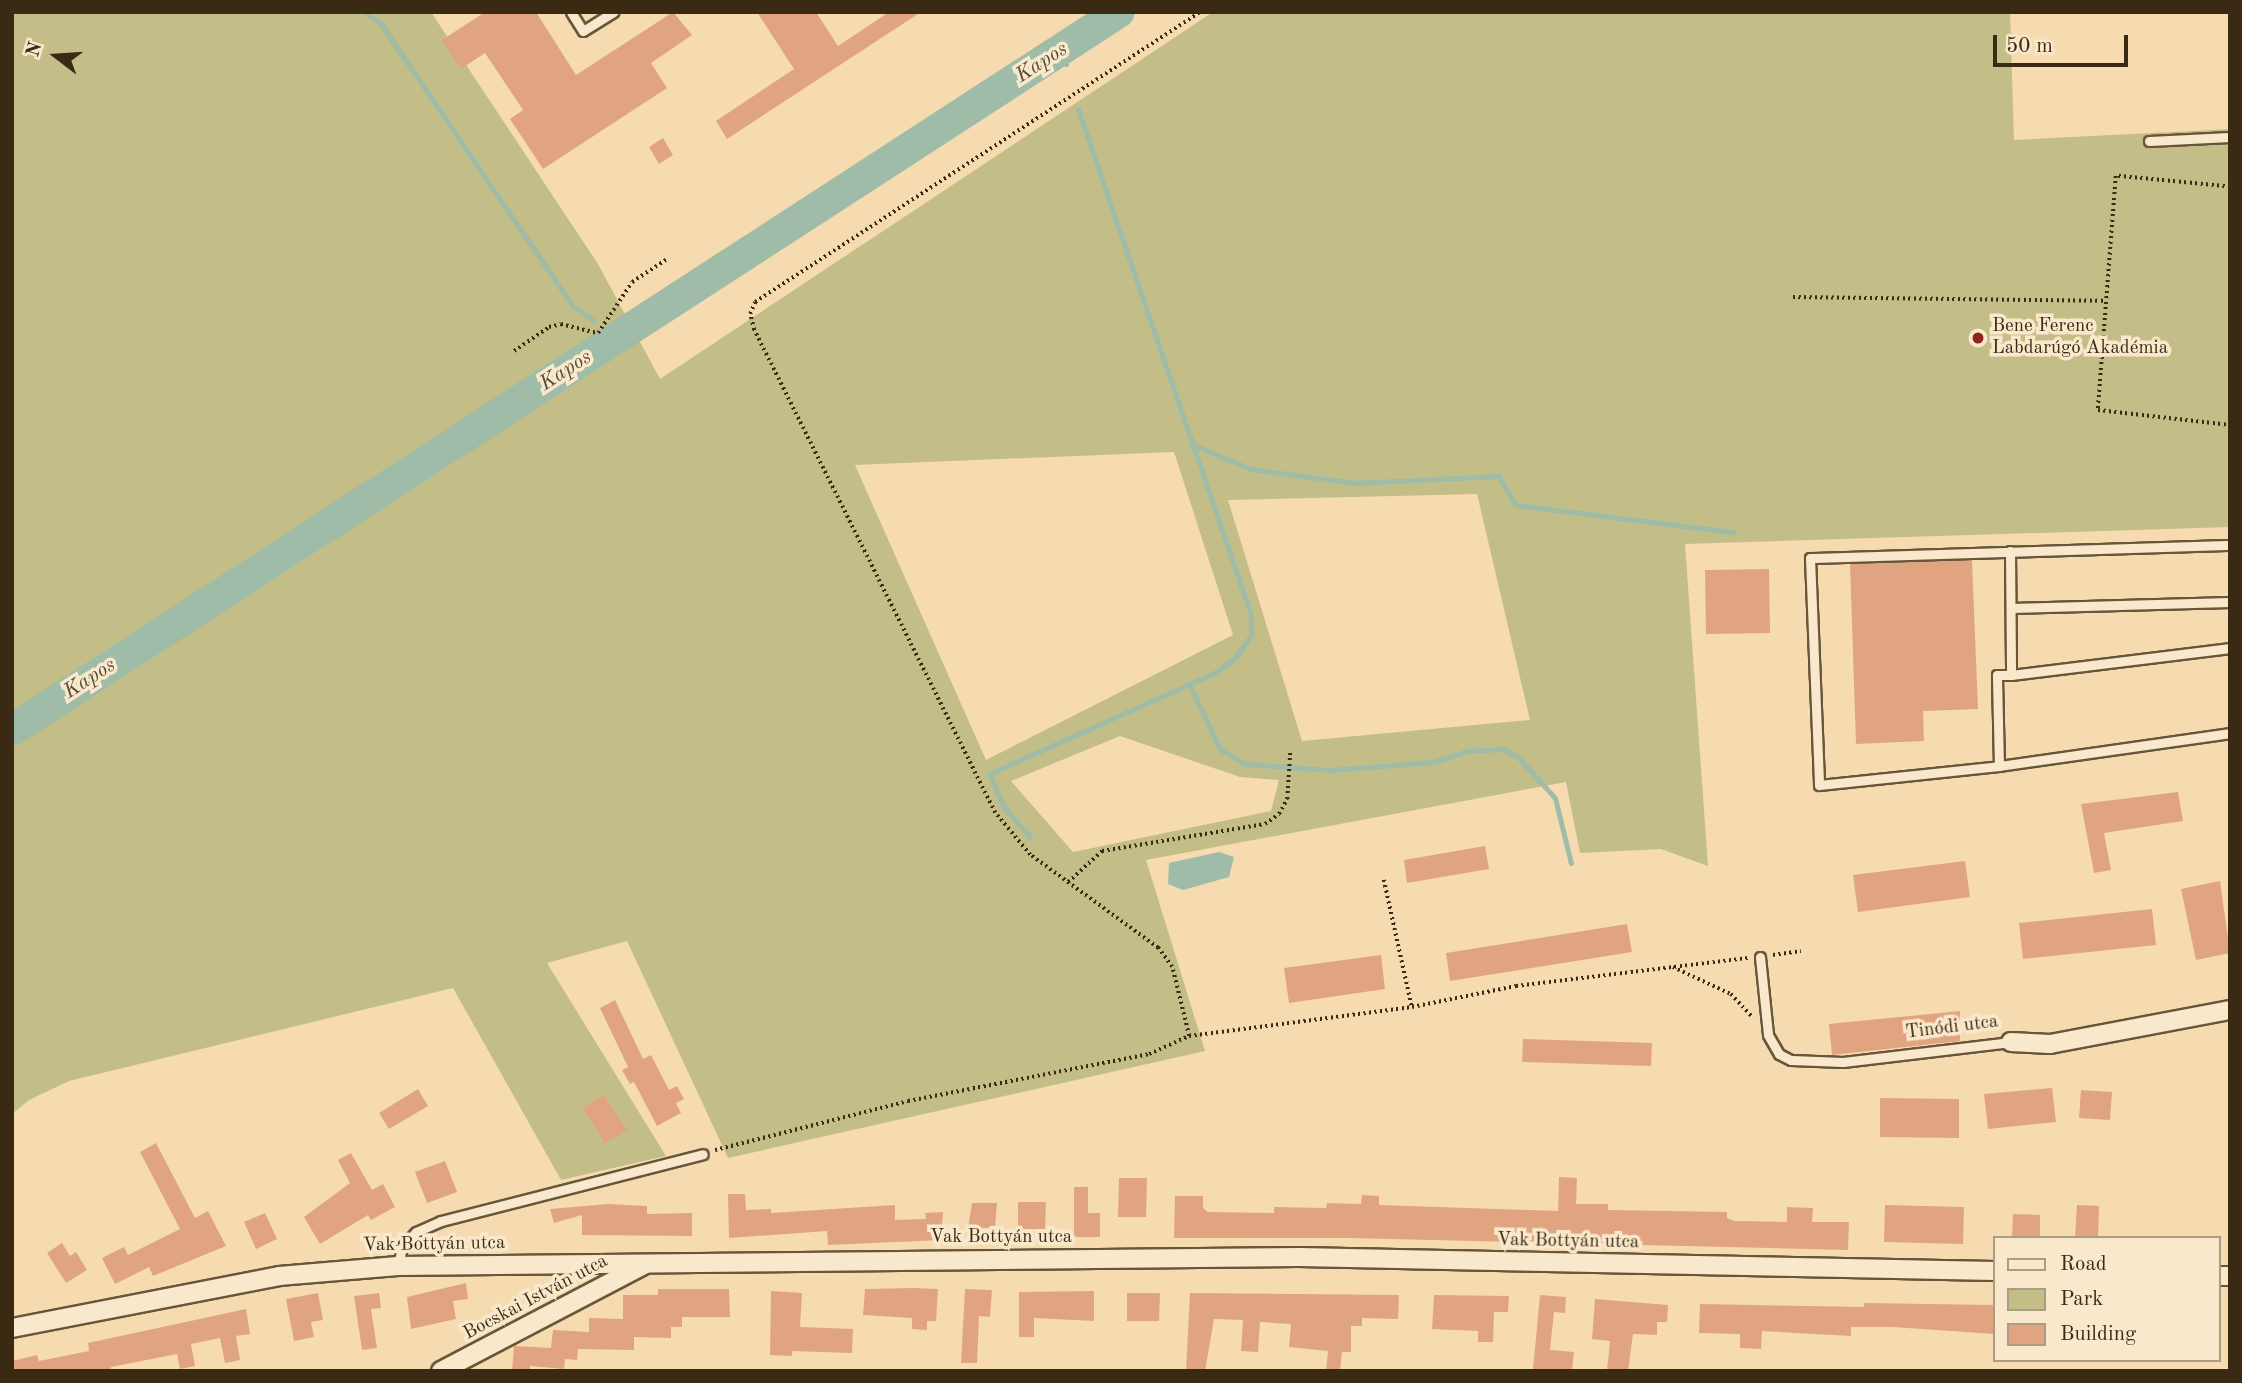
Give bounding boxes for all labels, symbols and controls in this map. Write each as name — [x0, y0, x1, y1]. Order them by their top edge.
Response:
north arrow — [21, 21, 91, 91]
scale bar — [1997, 21, 2132, 65]
text: 50 m — [2006, 36, 2053, 57]
water label: Kapos — [1011, 37, 1073, 89]
text: N — [24, 40, 47, 59]
place label: Bene Ferenc Labdarúgó Akadémia — [1992, 316, 2168, 360]
marker: Bene Ferenc Labdarúgó Akadémia — [1970, 330, 1986, 346]
water label: Kapos — [535, 345, 597, 397]
water label: Kapos — [59, 653, 121, 705]
street label: Tinódi utca — [1904, 1011, 2000, 1045]
street label: Vak Bottyán utca — [930, 1227, 1072, 1249]
street label: Vak Bottyán utca — [1497, 1229, 1639, 1255]
street label: Vak Bottyán utca — [363, 1232, 505, 1258]
legend — [1994, 1236, 2221, 1362]
street label: Bocskai István utca — [460, 1250, 612, 1346]
text: Road — [2060, 1254, 2107, 1275]
text: Park — [2060, 1289, 2103, 1310]
text: Building — [2060, 1324, 2136, 1345]

